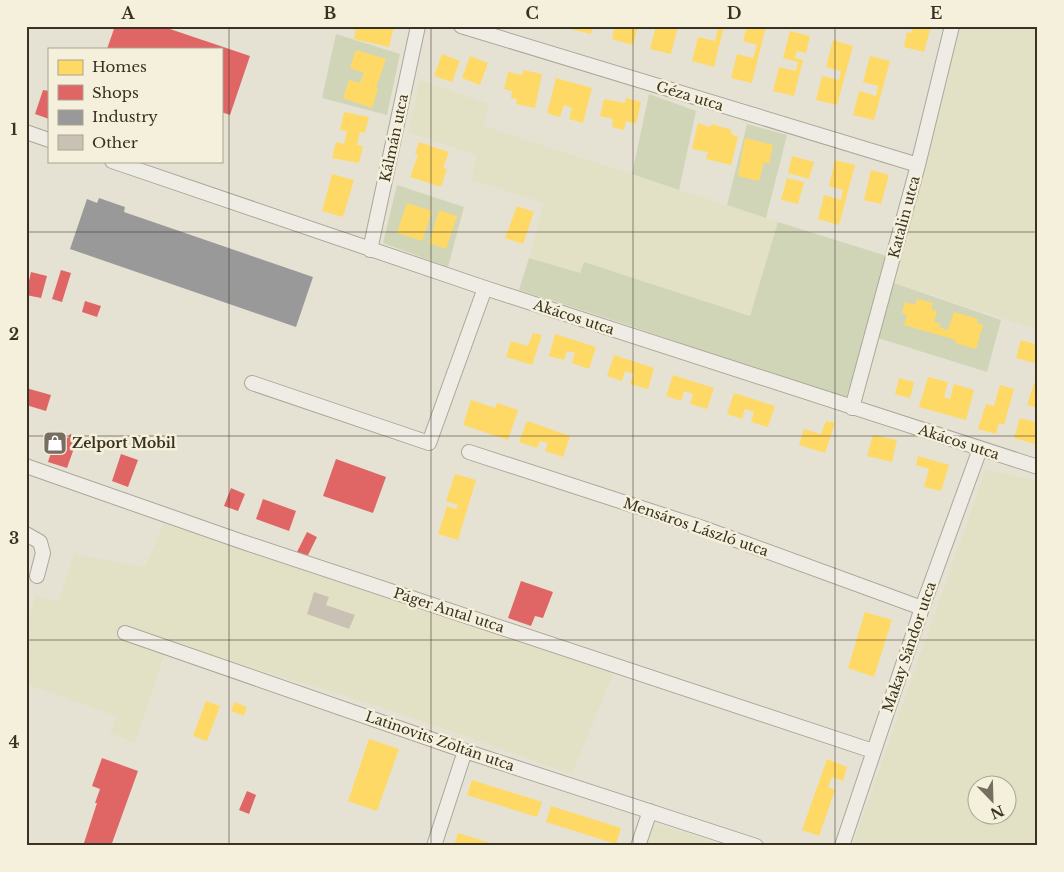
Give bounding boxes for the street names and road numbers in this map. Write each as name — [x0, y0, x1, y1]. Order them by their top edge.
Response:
street label: Géza utca — [654, 77, 726, 115]
street label: Kálmán utca — [376, 92, 412, 184]
street label: Katalin utca — [884, 174, 924, 260]
street label: Akácos utca — [530, 295, 617, 339]
street label: Akácos utca — [915, 420, 1002, 464]
street label: Mensáros László utca — [621, 494, 771, 560]
street label: Makay Sándor utca — [878, 579, 940, 715]
street label: Páger Antal utca — [391, 584, 507, 636]
street label: Latinovits Zoltán utca — [363, 707, 517, 775]

